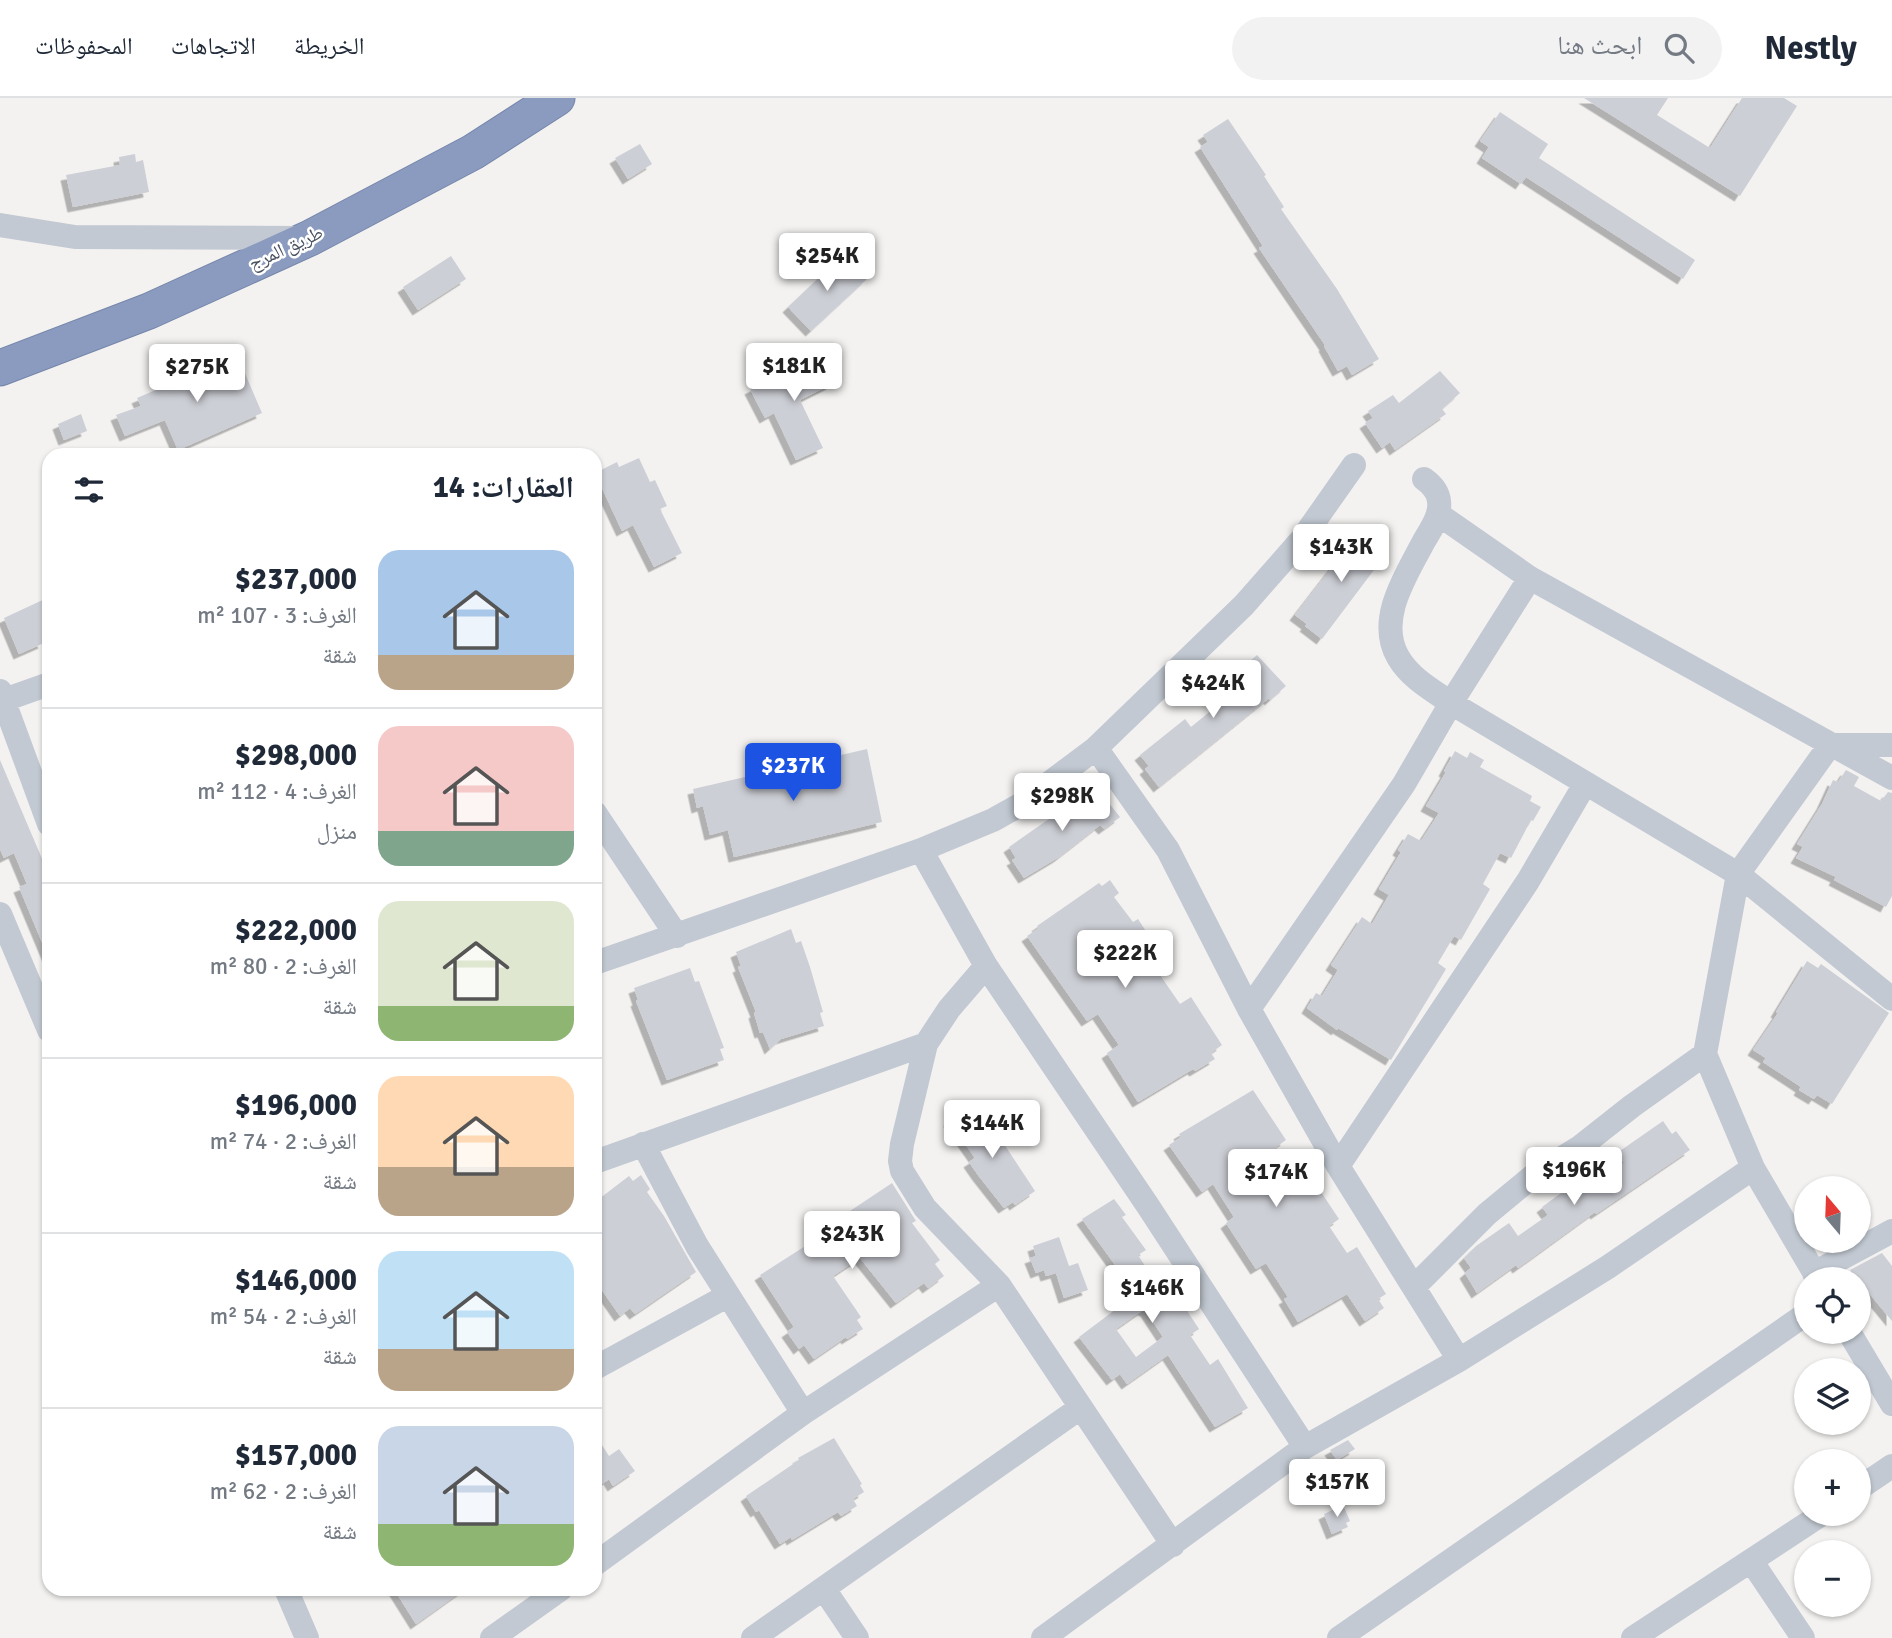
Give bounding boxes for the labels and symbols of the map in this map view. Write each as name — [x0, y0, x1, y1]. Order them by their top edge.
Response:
street label: طريق المرج — [245, 220, 327, 276]
pin: $254K — [778, 234, 876, 293]
pin: $275K — [148, 344, 246, 404]
pin: $181K — [745, 344, 843, 403]
pin: $143K — [1292, 524, 1390, 584]
pin: $424K — [1164, 660, 1262, 720]
pin: $237K — [744, 744, 842, 803]
pin: $298K — [1013, 774, 1111, 833]
pin: $222K — [1076, 930, 1174, 990]
pin: $144K — [943, 1100, 1041, 1160]
pin: $196K — [1525, 1148, 1623, 1207]
pin: $174K — [1227, 1150, 1325, 1209]
north arrow — [1794, 1176, 1871, 1253]
pin: $243K — [803, 1212, 901, 1271]
pin: $146K — [1103, 1266, 1201, 1325]
pin: $157K — [1288, 1460, 1386, 1519]

